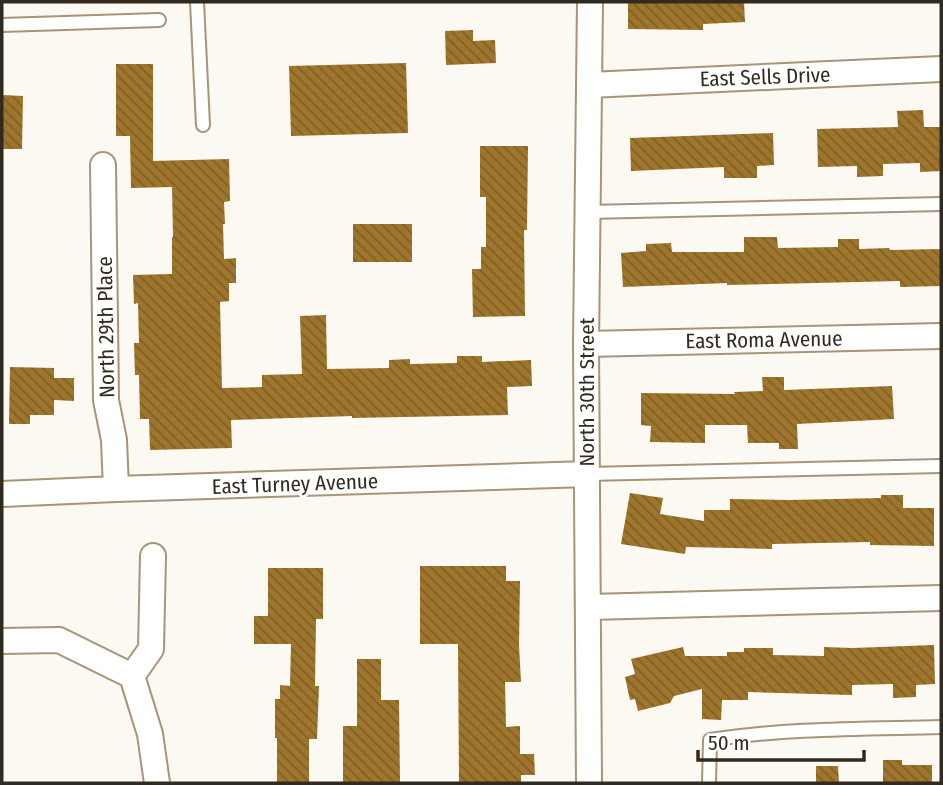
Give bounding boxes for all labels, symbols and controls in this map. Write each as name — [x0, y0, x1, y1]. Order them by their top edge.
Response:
street label: East Sells Drive — [699, 62, 831, 92]
street label: North 29th Place — [92, 256, 120, 398]
street label: North 30th Street — [574, 317, 600, 466]
street label: East Roma Avenue — [685, 326, 843, 354]
street label: East Turney Avenue — [211, 468, 379, 500]
scale bar — [698, 718, 864, 762]
text: 50 m — [708, 730, 750, 756]

